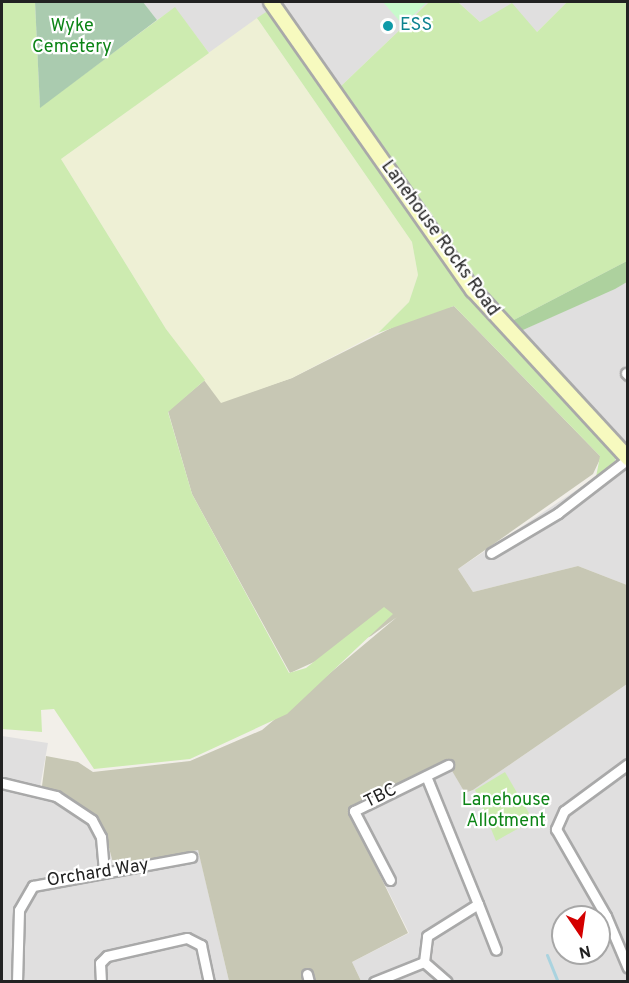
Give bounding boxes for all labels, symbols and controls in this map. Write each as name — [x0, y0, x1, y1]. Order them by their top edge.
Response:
place label: ESS — [400, 15, 432, 37]
park label: Wyke Cemetery — [32, 17, 112, 60]
marker: ESS — [381, 19, 395, 33]
street label: Lanehouse Rocks Road — [375, 157, 503, 321]
street label: TBC — [361, 780, 401, 814]
park label: Lanehouse Allotment — [462, 791, 550, 834]
street label: Orchard Way — [45, 855, 151, 893]
north arrow — [551, 905, 611, 965]
text: N — [577, 940, 592, 962]

